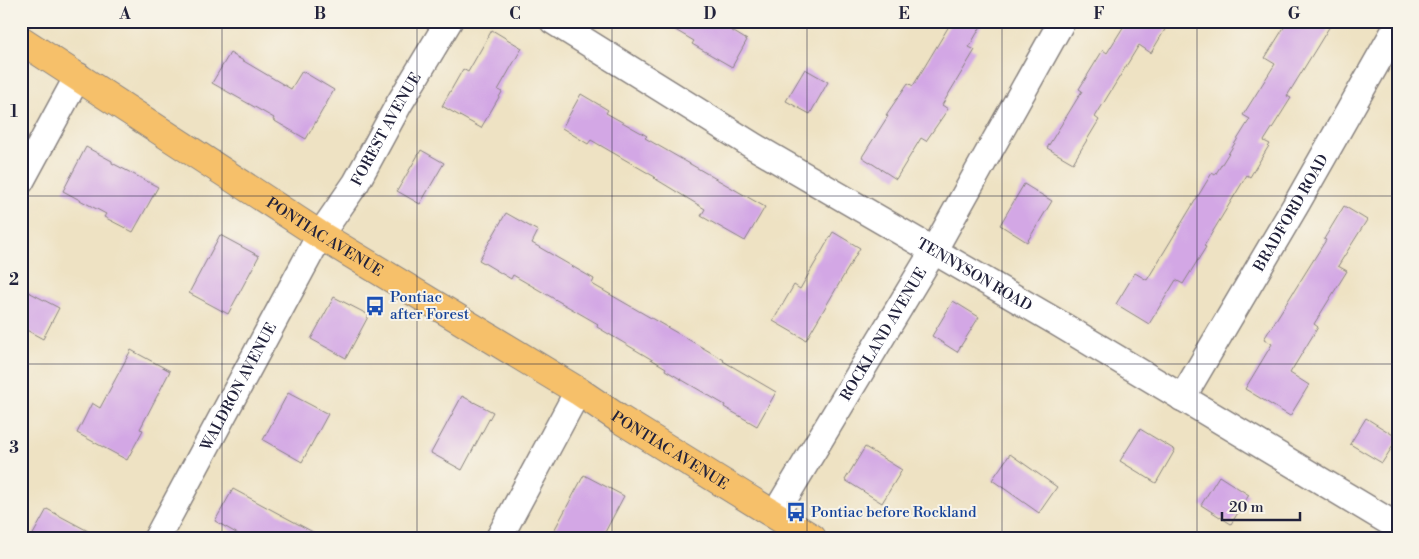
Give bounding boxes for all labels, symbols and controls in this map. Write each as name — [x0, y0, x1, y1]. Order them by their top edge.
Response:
text: A — [118, 4, 131, 24]
text: B — [314, 4, 326, 24]
text: C — [509, 4, 521, 24]
text: D — [704, 4, 717, 24]
text: E — [898, 4, 910, 24]
text: F — [1093, 4, 1105, 24]
text: G — [1288, 4, 1301, 24]
street label: FOREST AVENUE — [347, 69, 425, 189]
text: 1 — [10, 102, 18, 122]
street label: BRADFORD ROAD — [1249, 151, 1332, 276]
street label: PONTIAC AVENUE — [263, 193, 387, 281]
street label: TENNYSON ROAD — [914, 234, 1036, 315]
street label: ROCKLAND AVENUE — [836, 264, 931, 404]
text: 2 — [9, 270, 19, 290]
place label: Pontiac after Forest — [390, 288, 470, 324]
bus stop icon: Pontiac after Forest — [364, 295, 386, 317]
street label: WALDRON AVENUE — [196, 319, 281, 455]
street label: PONTIAC AVENUE — [608, 407, 732, 494]
text: 3 — [9, 438, 19, 458]
scale bar — [1222, 489, 1299, 521]
text: 20 m — [1229, 498, 1264, 517]
bus stop icon: Pontiac before Rockland — [785, 501, 807, 523]
place label: Pontiac before Rockland — [811, 503, 977, 522]

